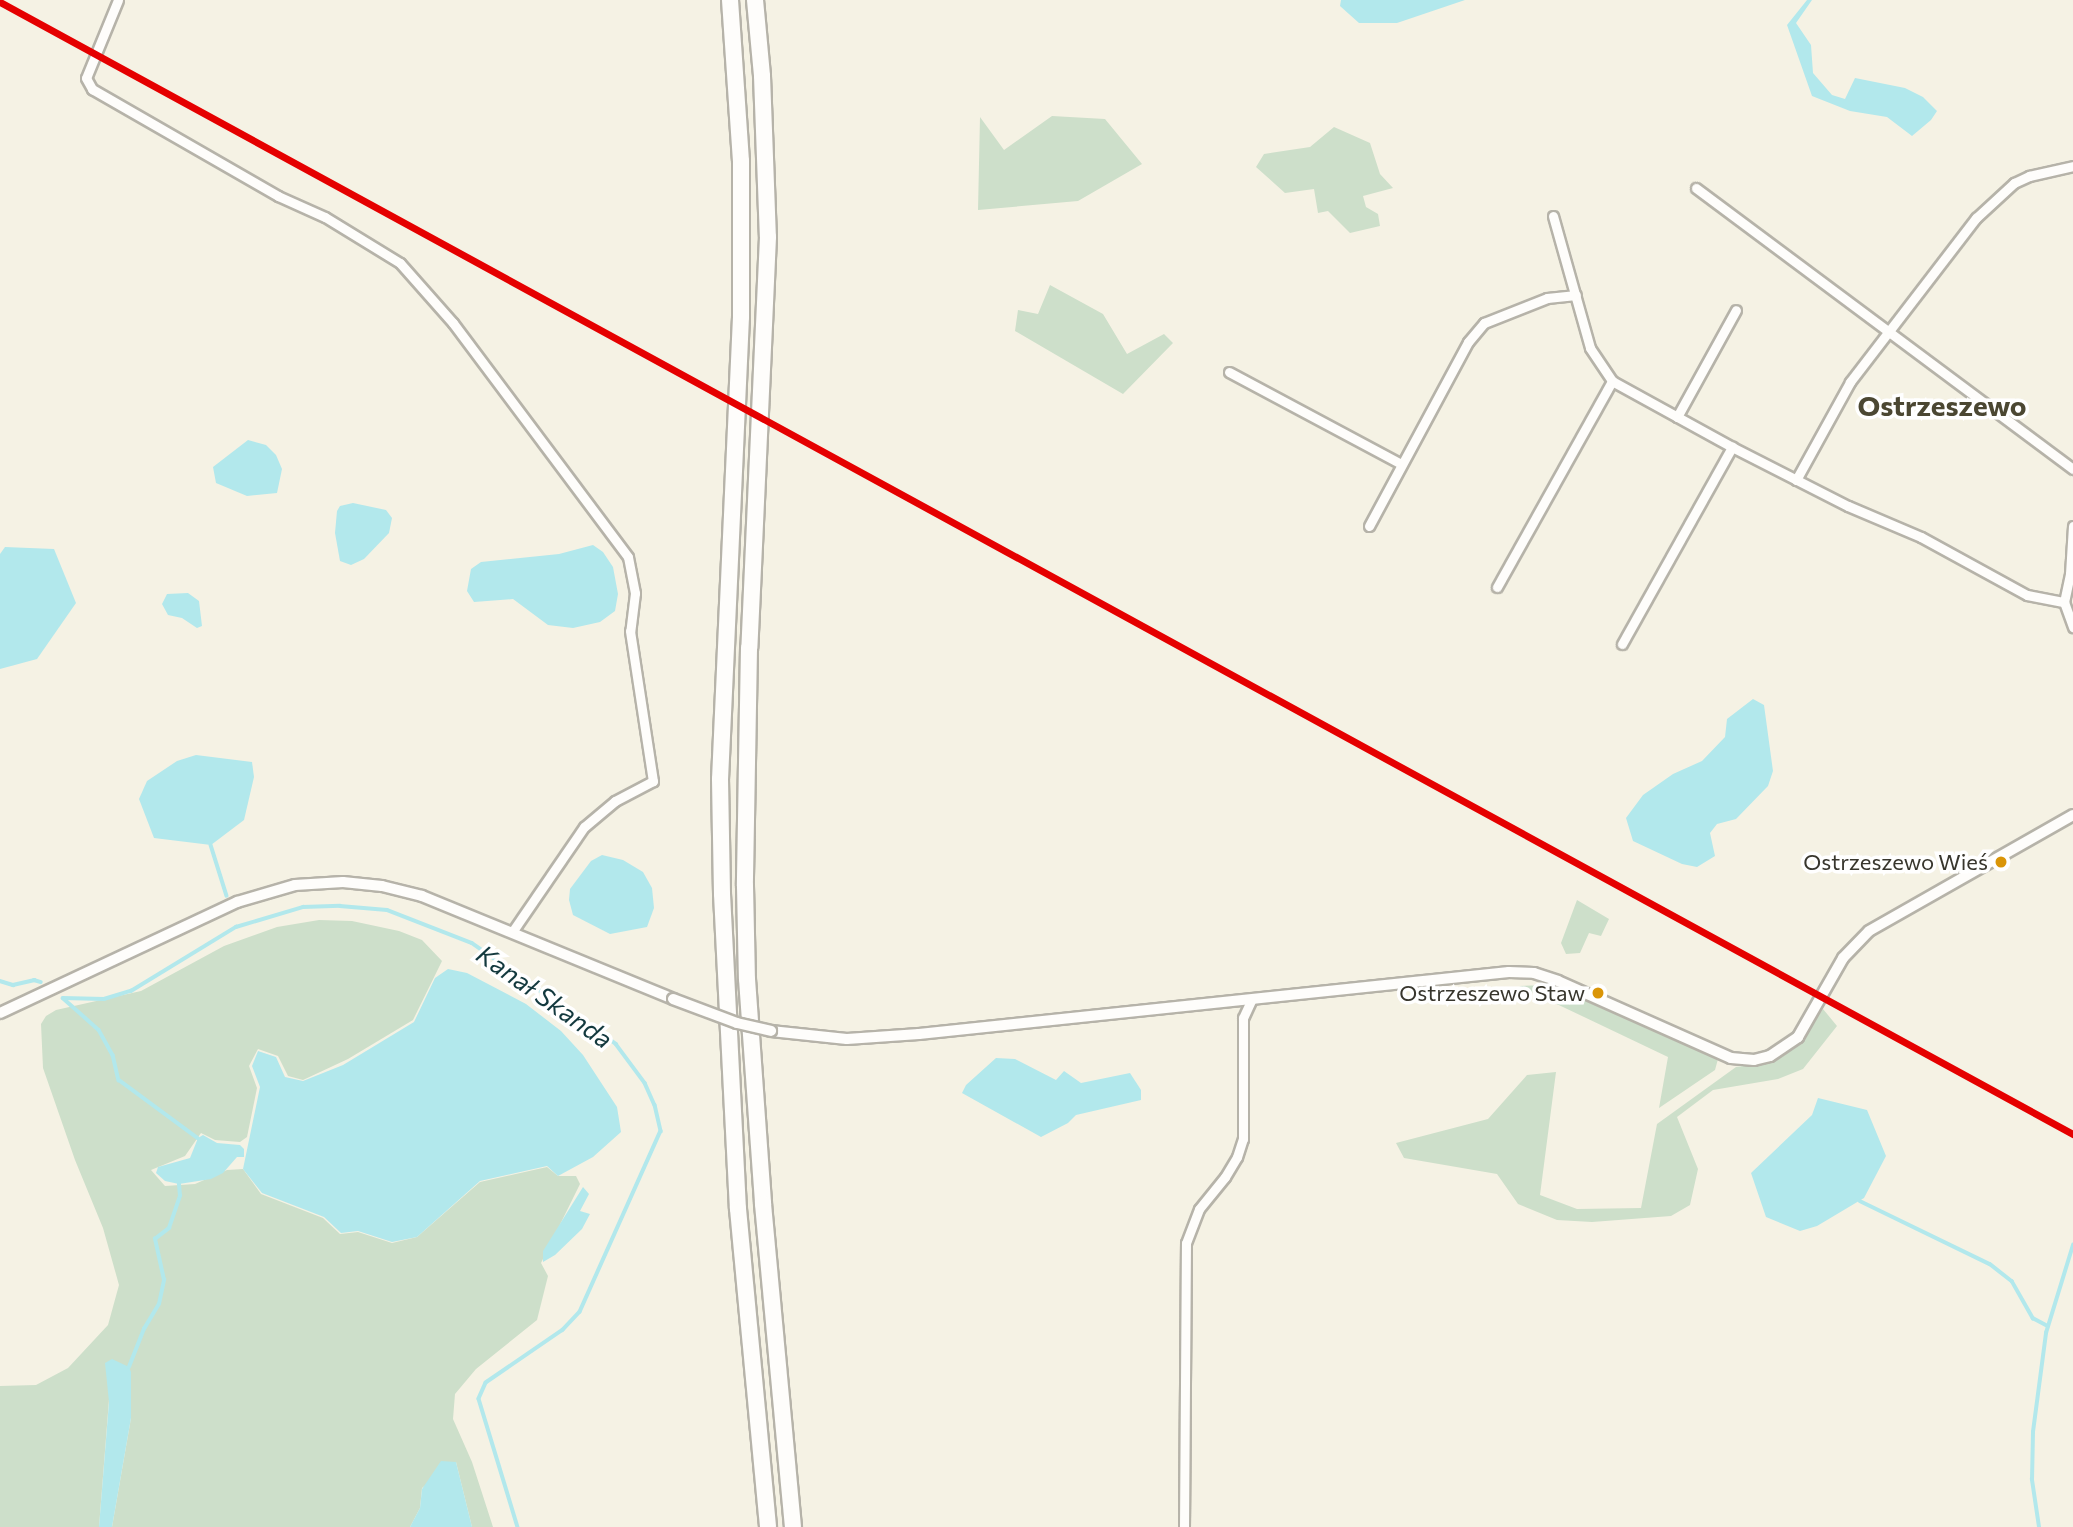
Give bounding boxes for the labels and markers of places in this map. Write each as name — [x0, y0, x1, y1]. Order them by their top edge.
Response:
place label: Ostrzeszewo Wieś — [1803, 849, 1988, 875]
marker: Ostrzeszewo Wieś — [1994, 855, 2008, 869]
place label: Ostrzeszewo Staw — [1399, 980, 1585, 1006]
marker: Ostrzeszewo Staw — [1591, 986, 1605, 1000]

